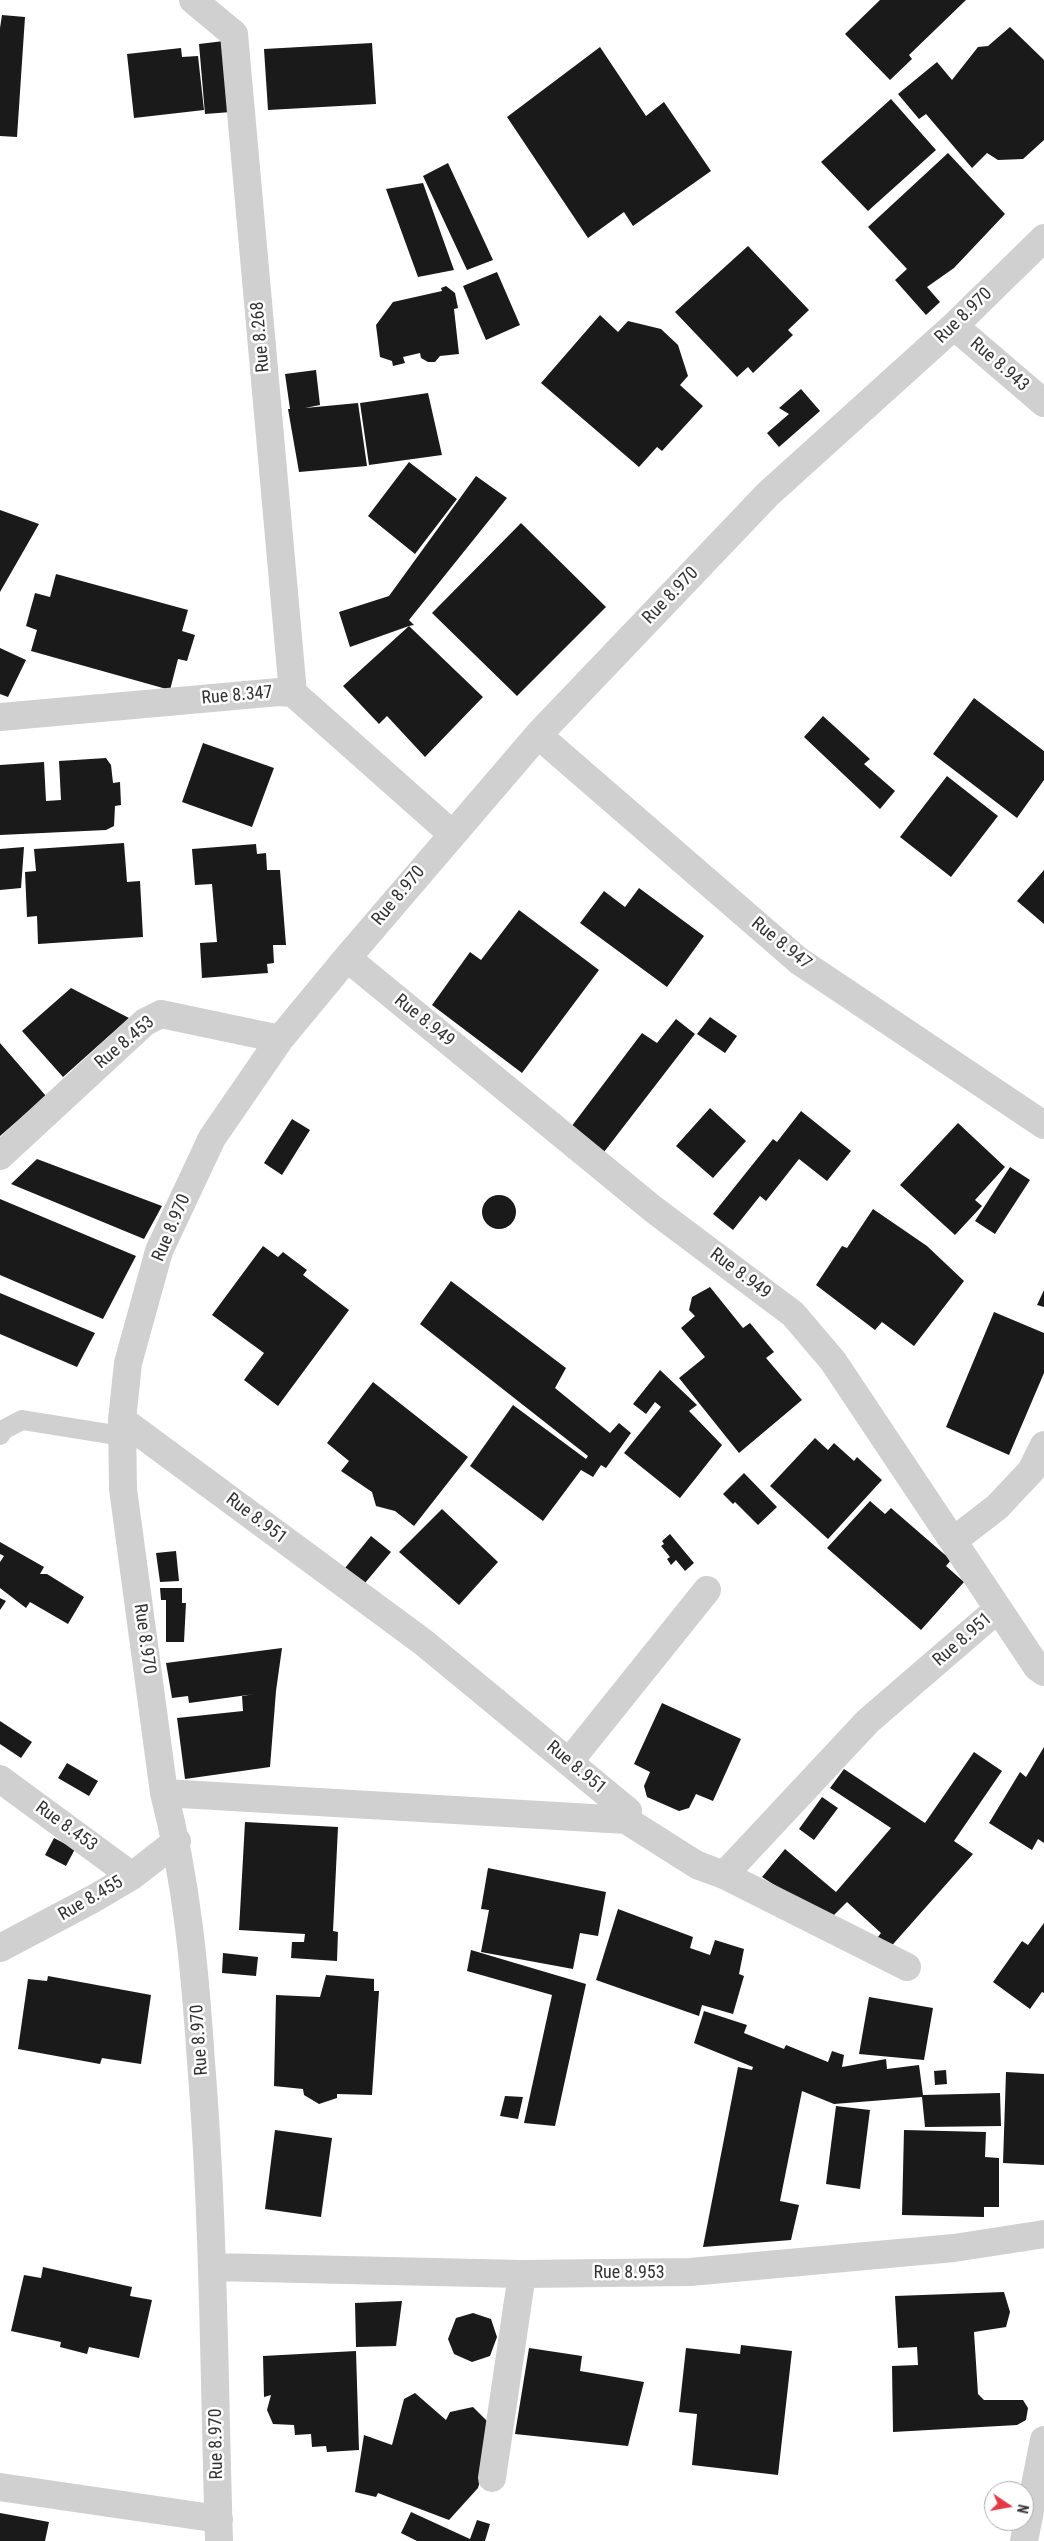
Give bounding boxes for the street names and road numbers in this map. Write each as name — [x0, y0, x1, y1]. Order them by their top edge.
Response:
street label: Rue 8.970 — [931, 284, 997, 348]
street label: Rue 8.268 — [247, 301, 275, 373]
street label: Rue 8.943 — [965, 334, 1033, 396]
street label: Rue 8.970 — [639, 563, 703, 629]
street label: Rue 8.347 — [201, 682, 273, 710]
street label: Rue 8.970 — [368, 862, 430, 930]
street label: Rue 8.947 — [747, 913, 815, 975]
street label: Rue 8.949 — [390, 990, 458, 1052]
street label: Rue 8.453 — [91, 1012, 159, 1074]
street label: Rue 8.970 — [148, 1191, 196, 1265]
street label: Rue 8.949 — [705, 1244, 775, 1304]
street label: Rue 8.951 — [221, 1489, 291, 1549]
street label: Rue 8.970 — [128, 1602, 160, 1676]
street label: Rue 8.951 — [929, 1609, 997, 1671]
street label: Rue 8.951 — [542, 1737, 610, 1799]
street label: Rue 8.453 — [31, 1797, 101, 1857]
street label: Rue 8.455 — [55, 1872, 127, 1926]
street label: Rue 8.970 — [187, 2004, 213, 2076]
street label: Rue 8.953 — [593, 2262, 665, 2284]
street label: Rue 8.970 — [206, 2408, 228, 2480]

